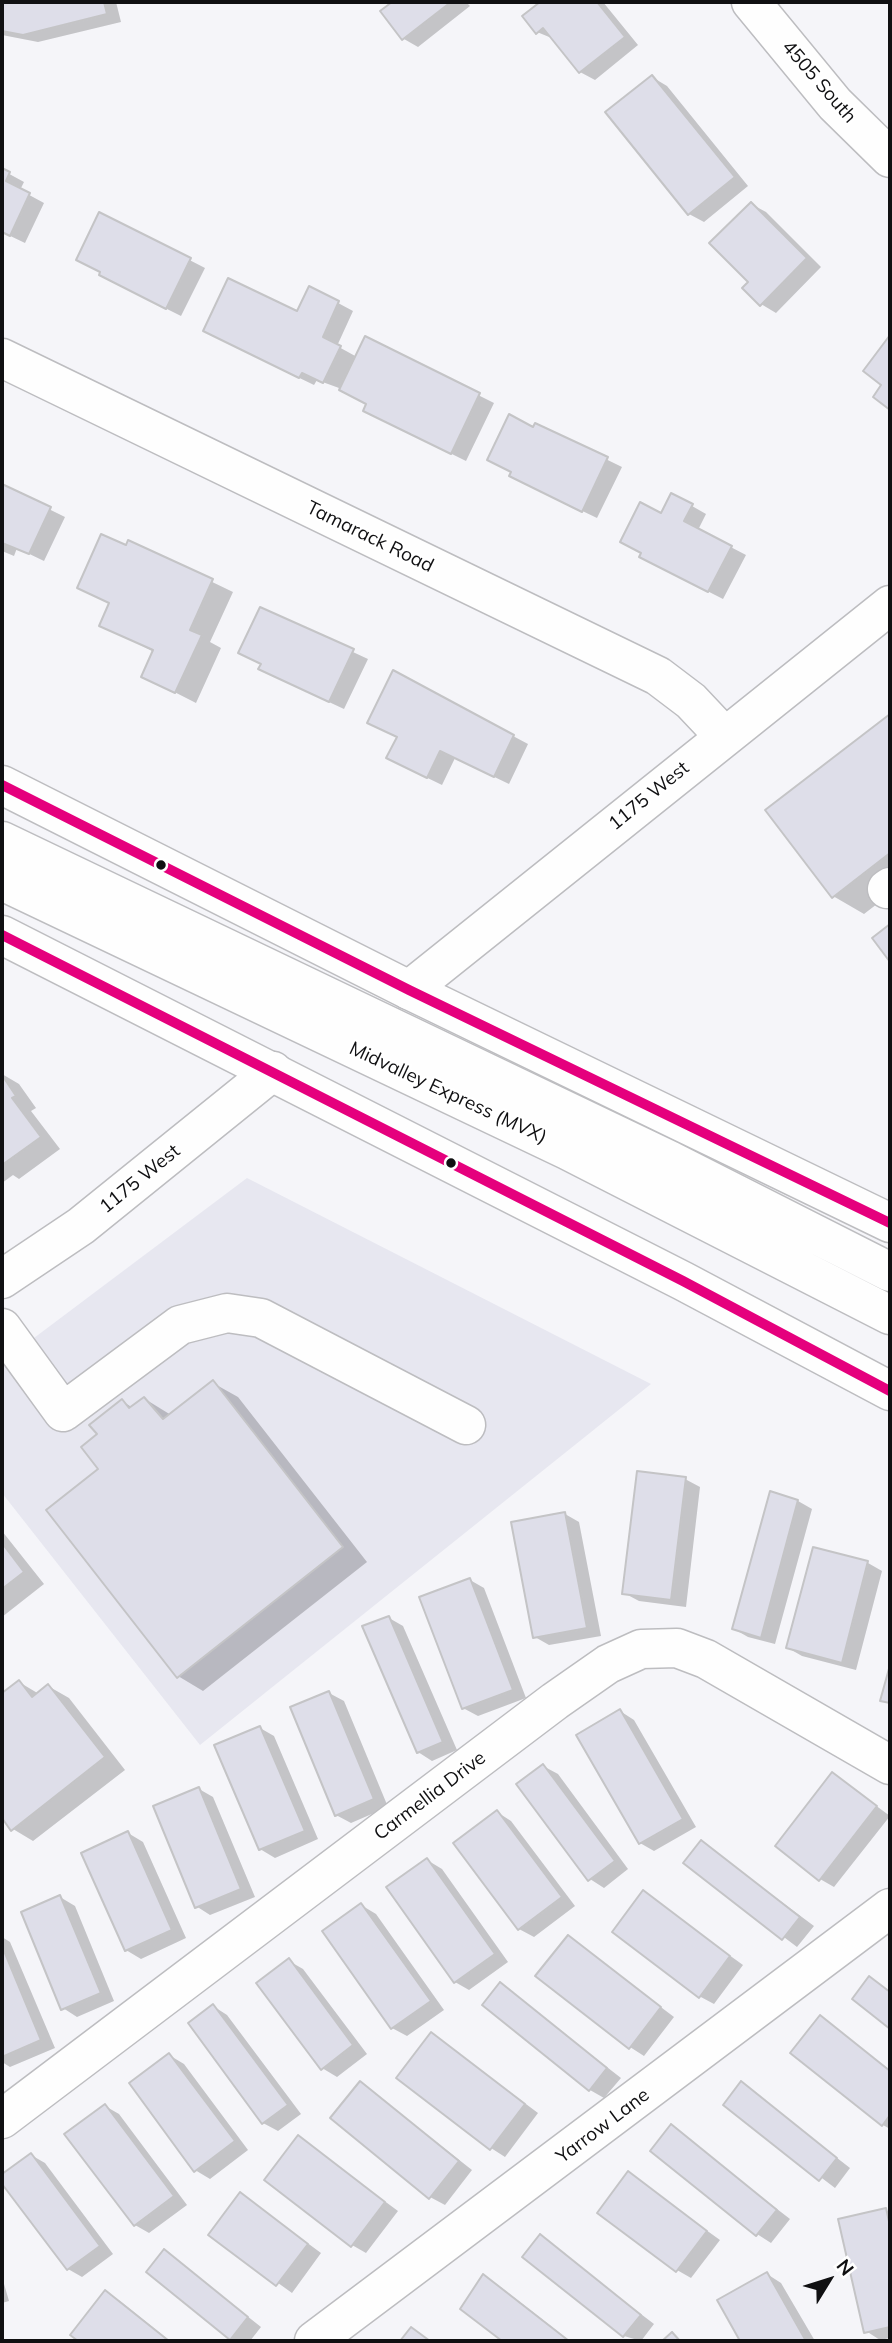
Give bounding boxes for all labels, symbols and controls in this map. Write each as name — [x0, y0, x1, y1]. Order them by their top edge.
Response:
street label: 4505 South — [777, 36, 861, 128]
street label: Tamarack Road — [303, 496, 437, 578]
street label: 1175 West — [604, 757, 694, 835]
unlabelled marker — [154, 858, 168, 872]
street label: Midvalley Express (MVX) — [346, 1037, 550, 1149]
street label: 1175 West — [95, 1140, 185, 1218]
unlabelled marker — [444, 1156, 458, 1170]
street label: Carmellia Drive — [370, 1747, 490, 1845]
street label: Yarrow Lane — [552, 2084, 654, 2168]
north arrow — [794, 2245, 864, 2315]
text: N — [832, 2254, 859, 2280]

